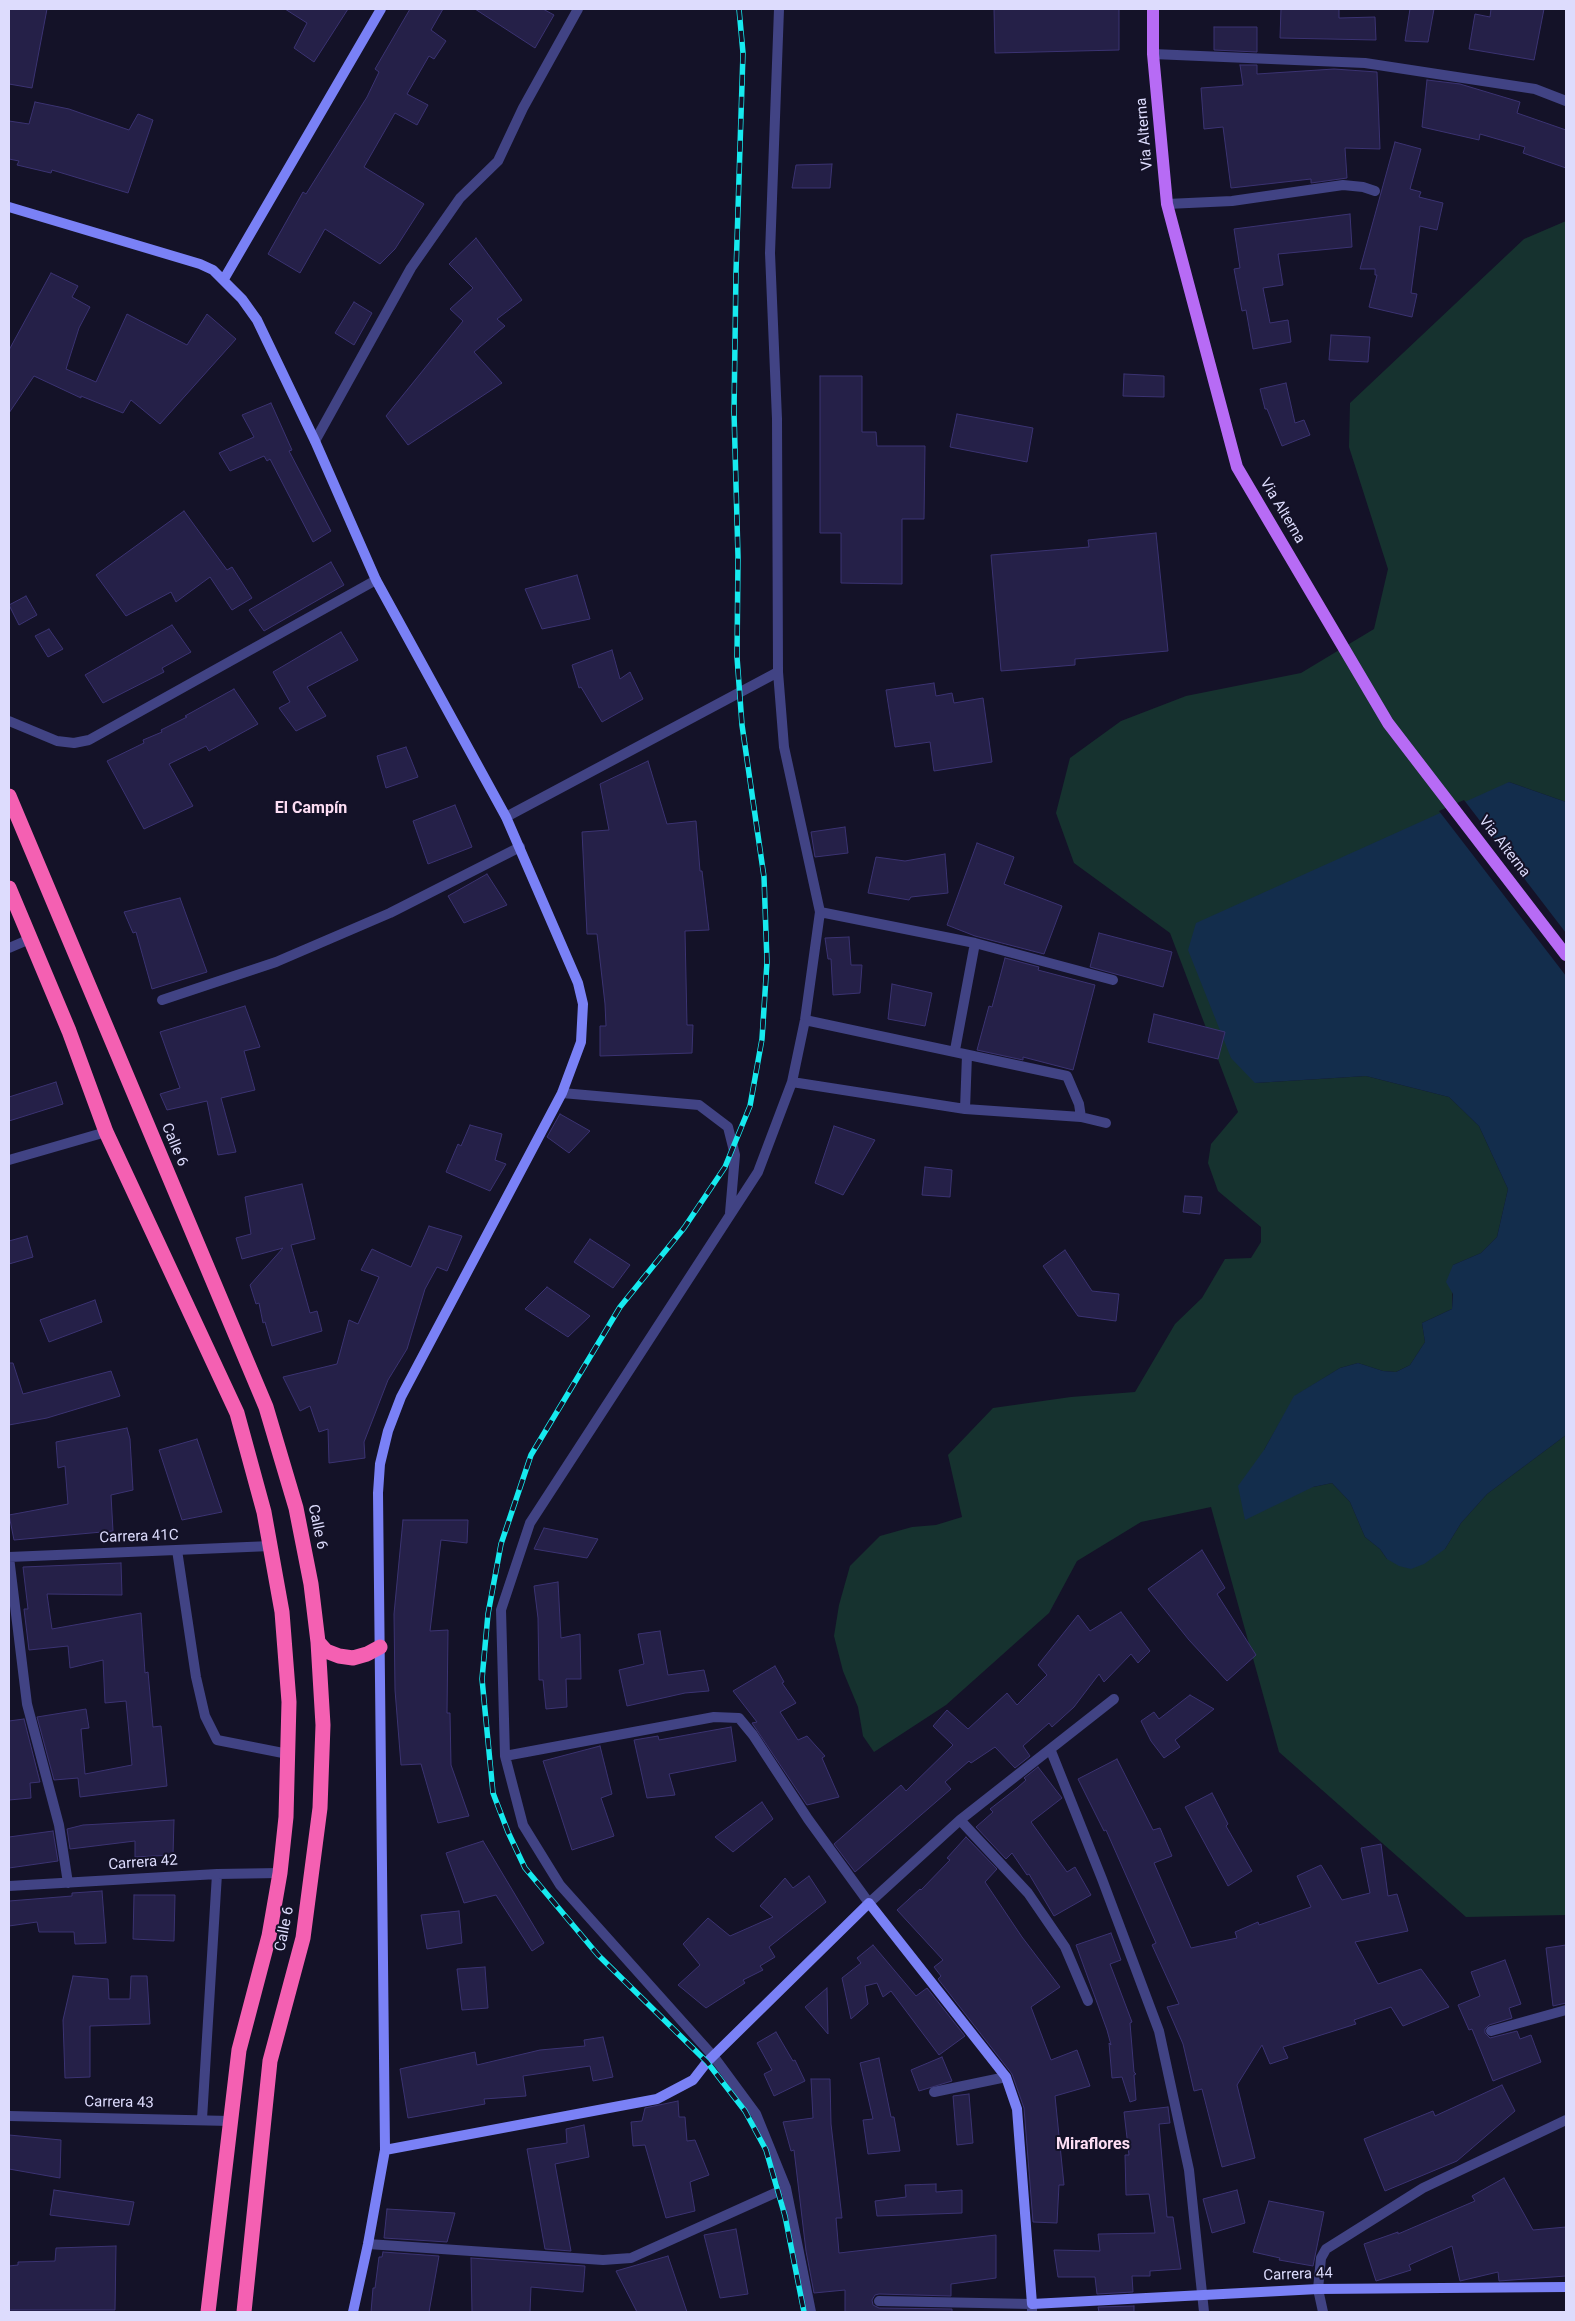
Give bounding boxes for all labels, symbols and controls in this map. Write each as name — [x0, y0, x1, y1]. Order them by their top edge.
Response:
street label: Via Alterna — [1133, 97, 1157, 171]
street label: Via Alterna — [1256, 475, 1308, 547]
district label: El Campín — [275, 799, 347, 819]
street label: Via Alterna — [1474, 813, 1534, 881]
street label: Calle 6 — [157, 1121, 191, 1169]
street label: Calle 6 — [303, 1503, 331, 1551]
street label: Carrera 41C — [99, 1527, 179, 1547]
street label: Carrera 42 — [108, 1852, 178, 1874]
street label: Calle 6 — [272, 1905, 298, 1953]
street label: Carrera 43 — [84, 2093, 154, 2113]
district label: Miraflores — [1056, 2135, 1130, 2155]
street label: Carrera 44 — [1263, 2265, 1333, 2285]

